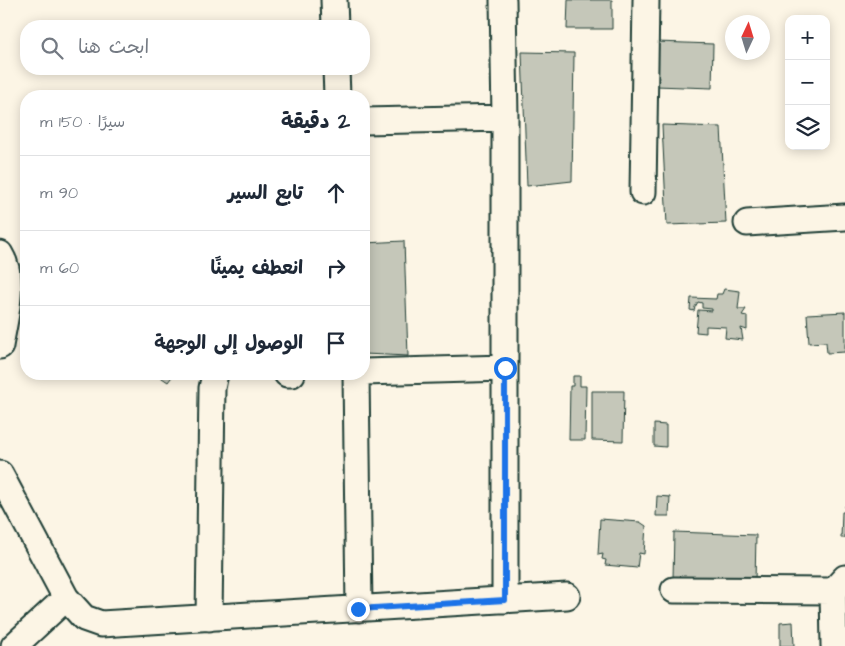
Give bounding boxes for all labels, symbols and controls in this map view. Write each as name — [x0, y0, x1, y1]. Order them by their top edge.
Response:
north arrow — [725, 15, 770, 60]
map controls — [785, 15, 830, 150]
button: + — [785, 15, 830, 60]
search box — [20, 20, 370, 75]
icon: search — [38, 34, 66, 62]
text: ابحث هنا — [78, 34, 149, 61]
button: − — [785, 60, 830, 105]
button: layers — [785, 105, 830, 150]
text: 2 دقيقة — [281, 107, 350, 136]
text: سيرًا · 150 m — [40, 111, 125, 133]
icon: ahead — [322, 179, 350, 207]
text: تابع السير — [228, 180, 303, 207]
text: 90 m — [40, 182, 78, 204]
icon: right — [322, 254, 350, 282]
text: انعطف يمينًا — [211, 255, 303, 282]
text: 60 m — [40, 257, 79, 279]
icon: arrive — [322, 329, 350, 357]
text: الوصول إلى الوجهة — [154, 330, 303, 357]
route start — [494, 357, 517, 380]
route end — [347, 598, 370, 621]

